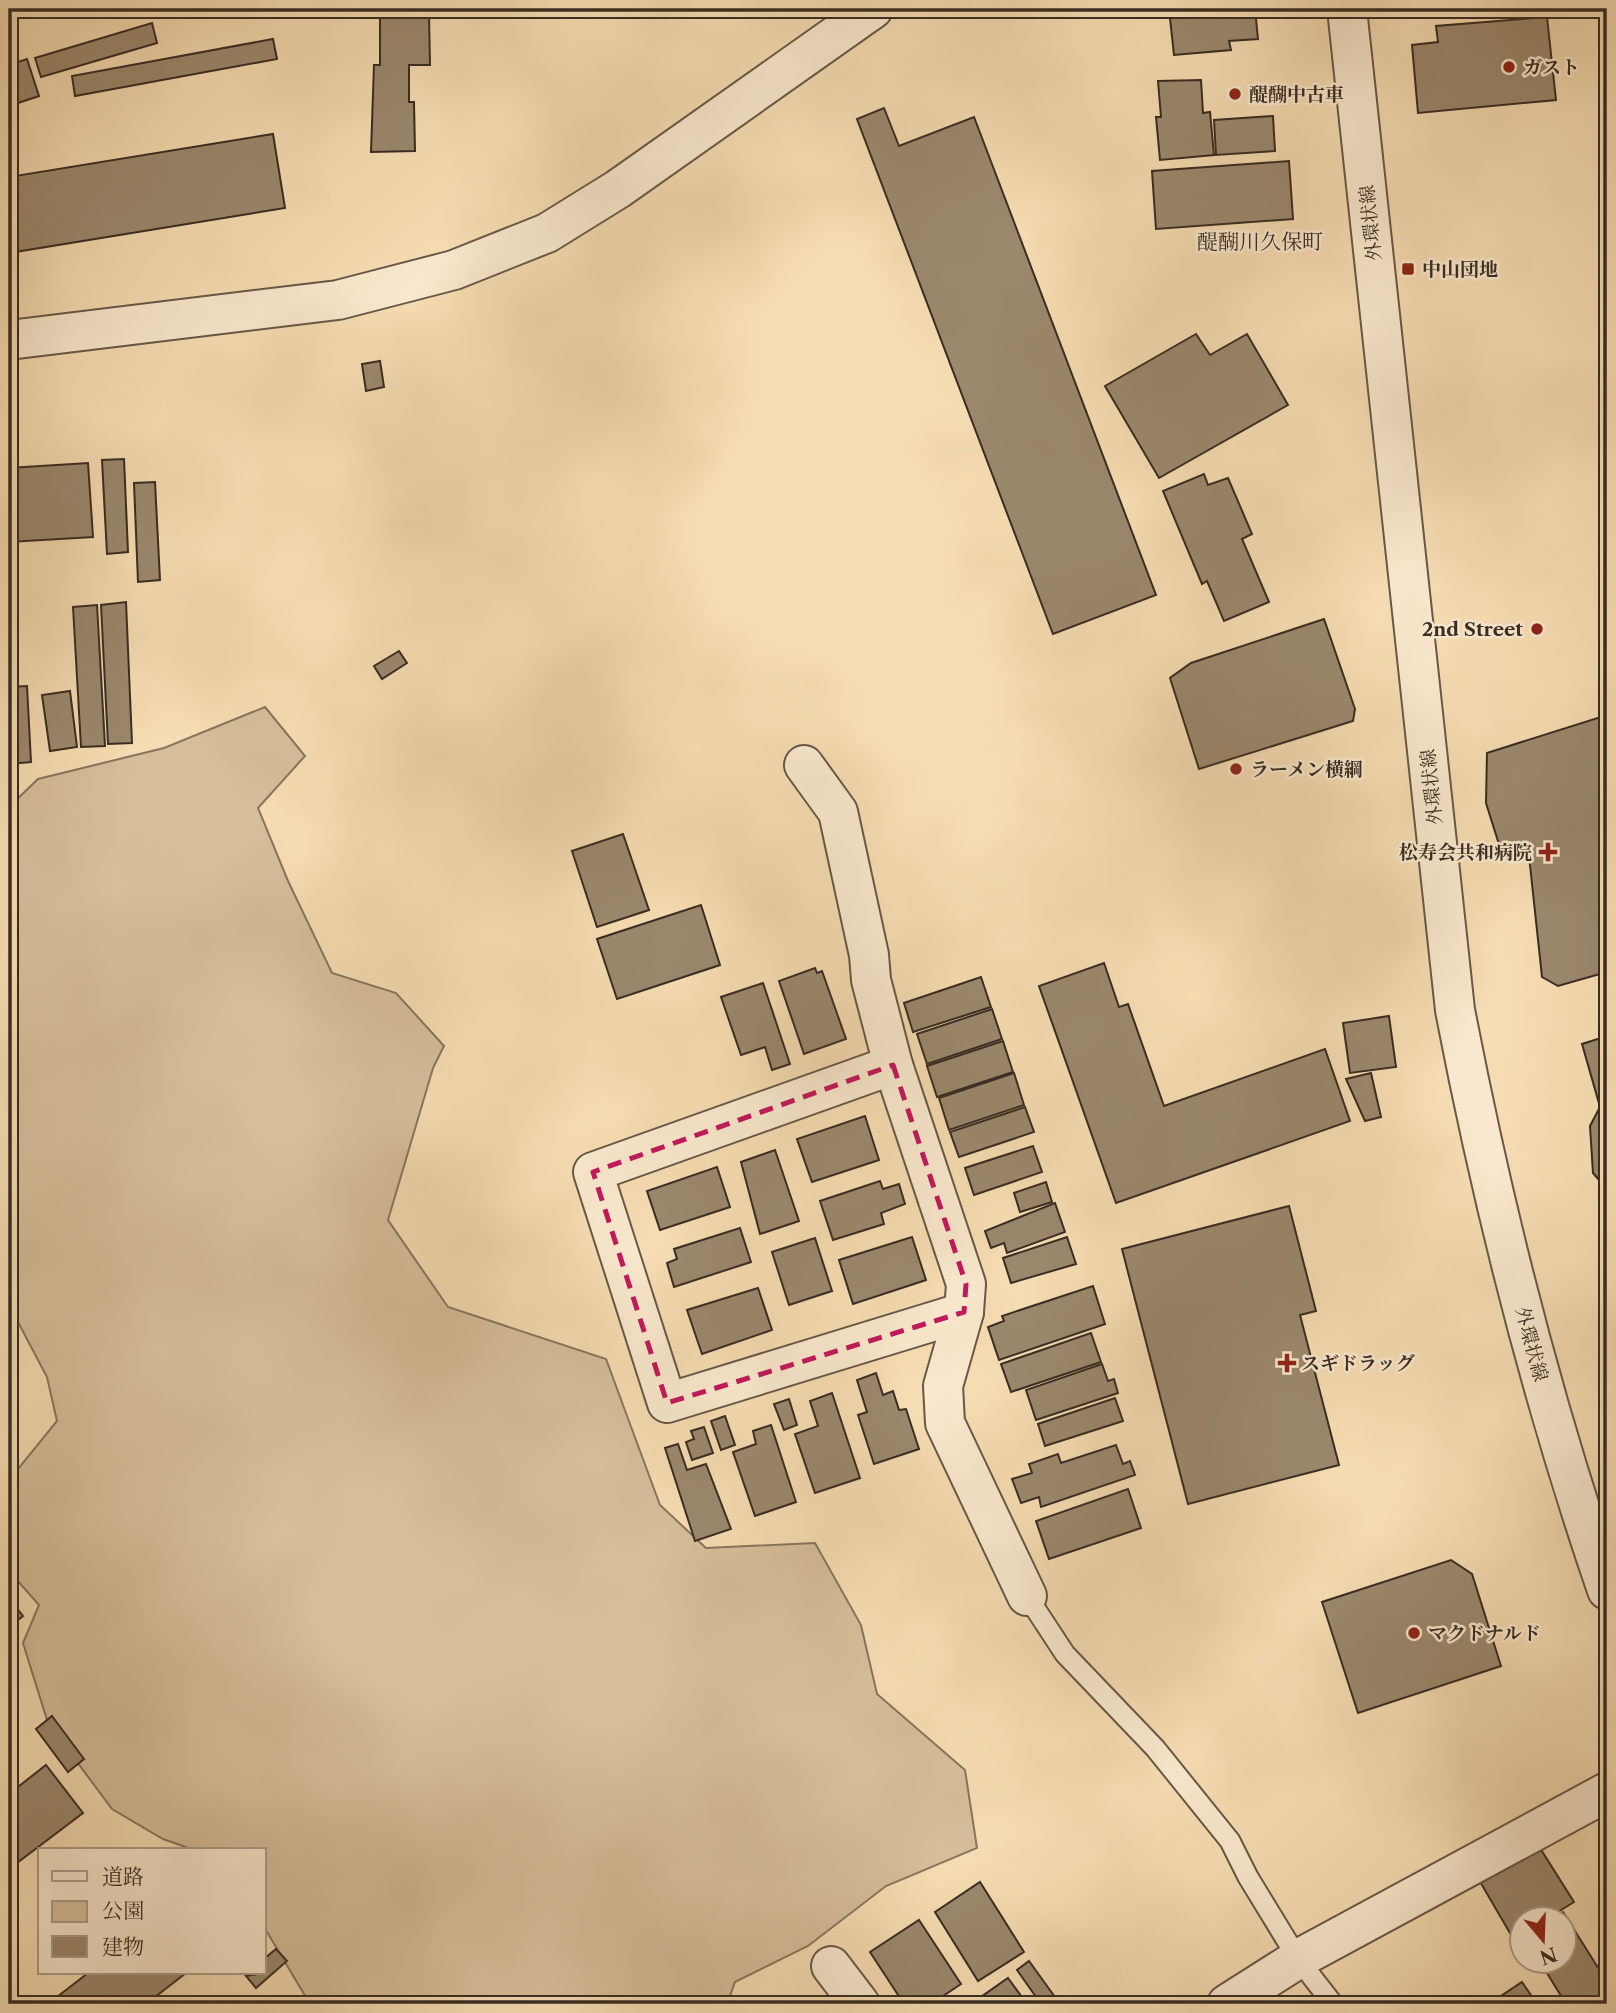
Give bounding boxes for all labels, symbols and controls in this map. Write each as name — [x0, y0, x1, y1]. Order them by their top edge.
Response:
place label: ガスト — [1523, 56, 1580, 79]
marker: ガスト — [1501, 59, 1517, 75]
place label: 醍醐中古車 — [1249, 83, 1344, 106]
marker: 醍醐中古車 — [1227, 86, 1243, 102]
street label: 外環状線 — [1355, 184, 1386, 262]
district label: 醍醐川久保町 — [1197, 229, 1323, 254]
place label: 中山団地 — [1422, 258, 1498, 281]
marker: 中山団地 — [1400, 261, 1416, 277]
place label: 2nd Street — [1422, 618, 1523, 641]
marker: 2nd Street — [1529, 621, 1545, 637]
street label: 外環状線 — [1416, 748, 1447, 826]
place label: ラーメン横綱 — [1250, 758, 1363, 781]
marker: ラーメン横綱 — [1228, 761, 1244, 777]
place label: 松寿会共和病院 — [1399, 841, 1532, 864]
marker: 松寿会共和病院 — [1538, 842, 1558, 862]
street label: 外環状線 — [1511, 1304, 1552, 1384]
place label: スギドラッグ — [1301, 1352, 1416, 1375]
marker: スギドラッグ — [1279, 1355, 1295, 1371]
place label: マクドナルド — [1428, 1622, 1541, 1645]
marker: マクドナルド — [1406, 1625, 1422, 1641]
legend — [38, 1848, 266, 1974]
text: 道路 — [102, 1864, 144, 1889]
text: 公園 — [102, 1898, 144, 1923]
north arrow — [1508, 1904, 1578, 1974]
text: 建物 — [102, 1934, 144, 1959]
text: N — [1537, 1942, 1560, 1969]

